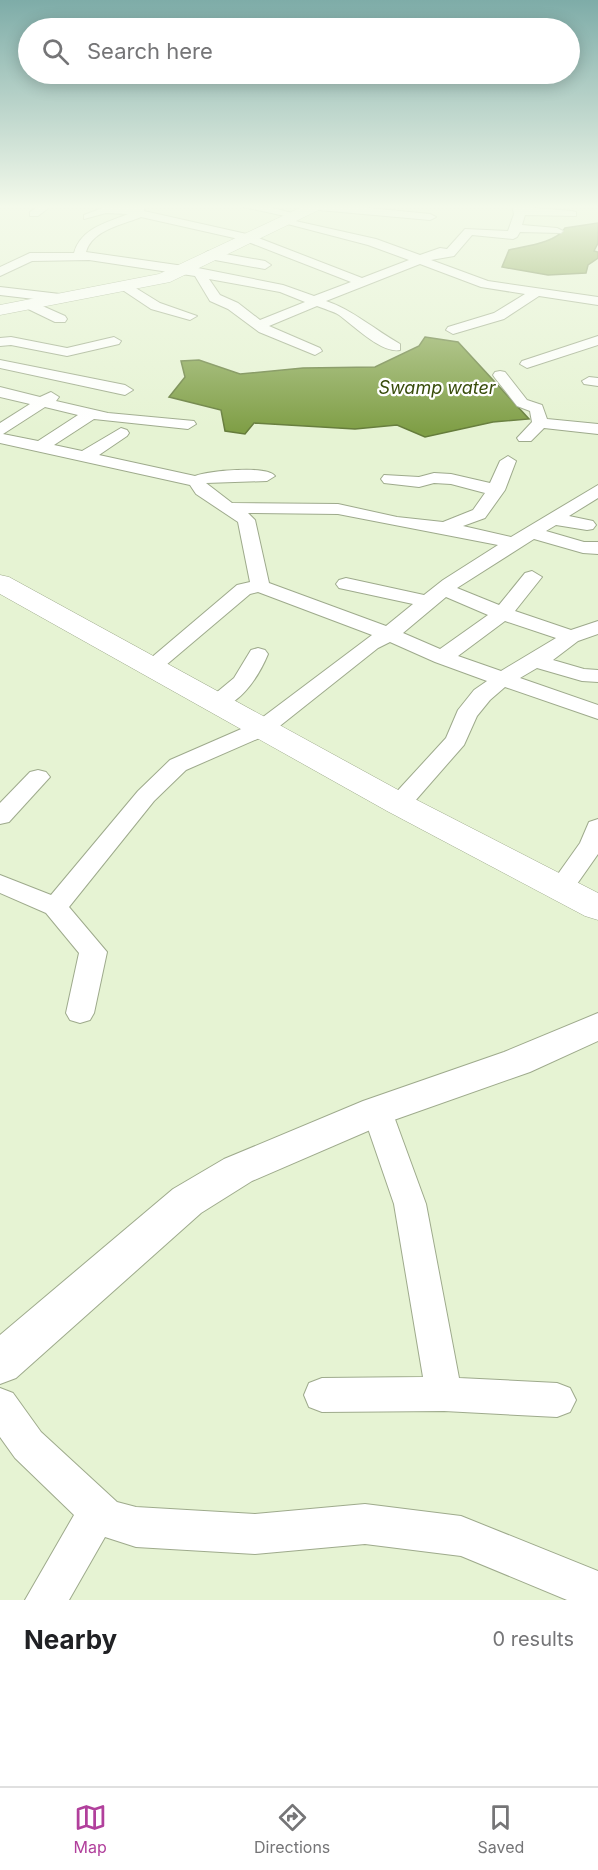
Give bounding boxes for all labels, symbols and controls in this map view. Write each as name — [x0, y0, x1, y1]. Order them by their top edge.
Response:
search box — [18, 18, 580, 84]
icon: search — [39, 35, 72, 68]
text: Search here — [87, 38, 213, 64]
water label: Swamp water — [378, 377, 497, 398]
text: Nearby — [24, 1624, 117, 1655]
text: 0 results — [492, 1627, 574, 1651]
tab: Map — [74, 1801, 107, 1857]
tab: Directions — [254, 1801, 330, 1857]
tab: Saved — [478, 1801, 524, 1857]

